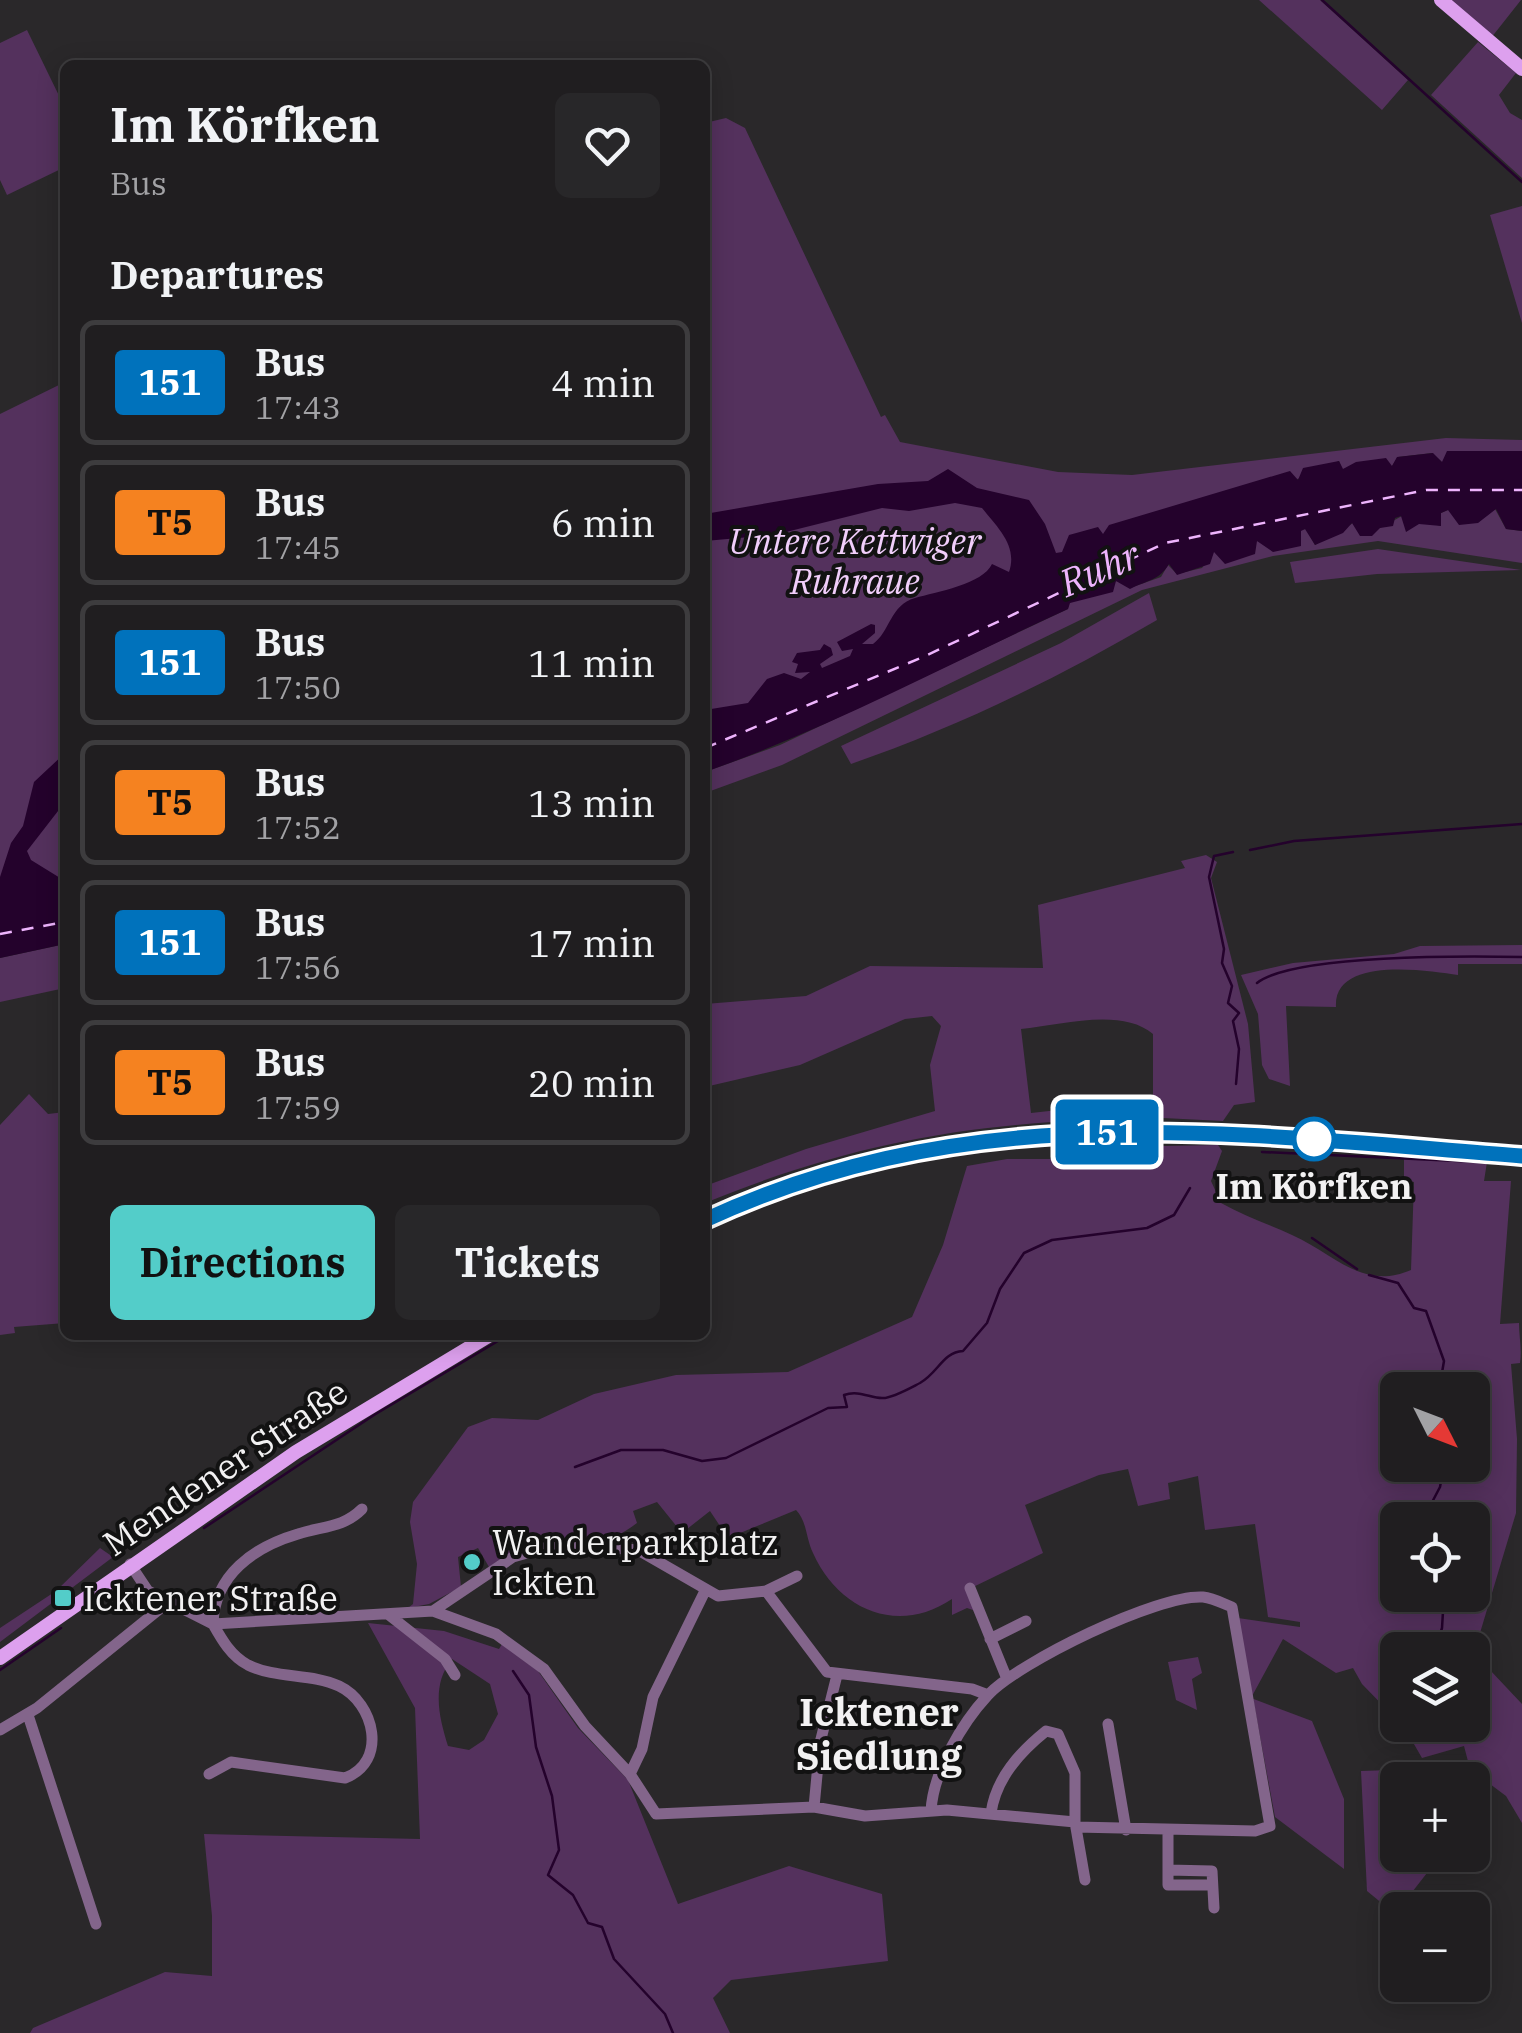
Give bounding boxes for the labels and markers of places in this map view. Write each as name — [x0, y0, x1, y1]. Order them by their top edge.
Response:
marker: Im Körfken — [1293, 1118, 1335, 1160]
place label: Im Körfken — [1216, 1163, 1412, 1209]
place label: Wanderparkplatz Ickten — [492, 1519, 779, 1605]
marker: Wanderparkplatz Ickten — [461, 1551, 483, 1573]
place label: Icktener Straße — [83, 1575, 338, 1621]
marker: Icktener Straße — [52, 1587, 74, 1609]

